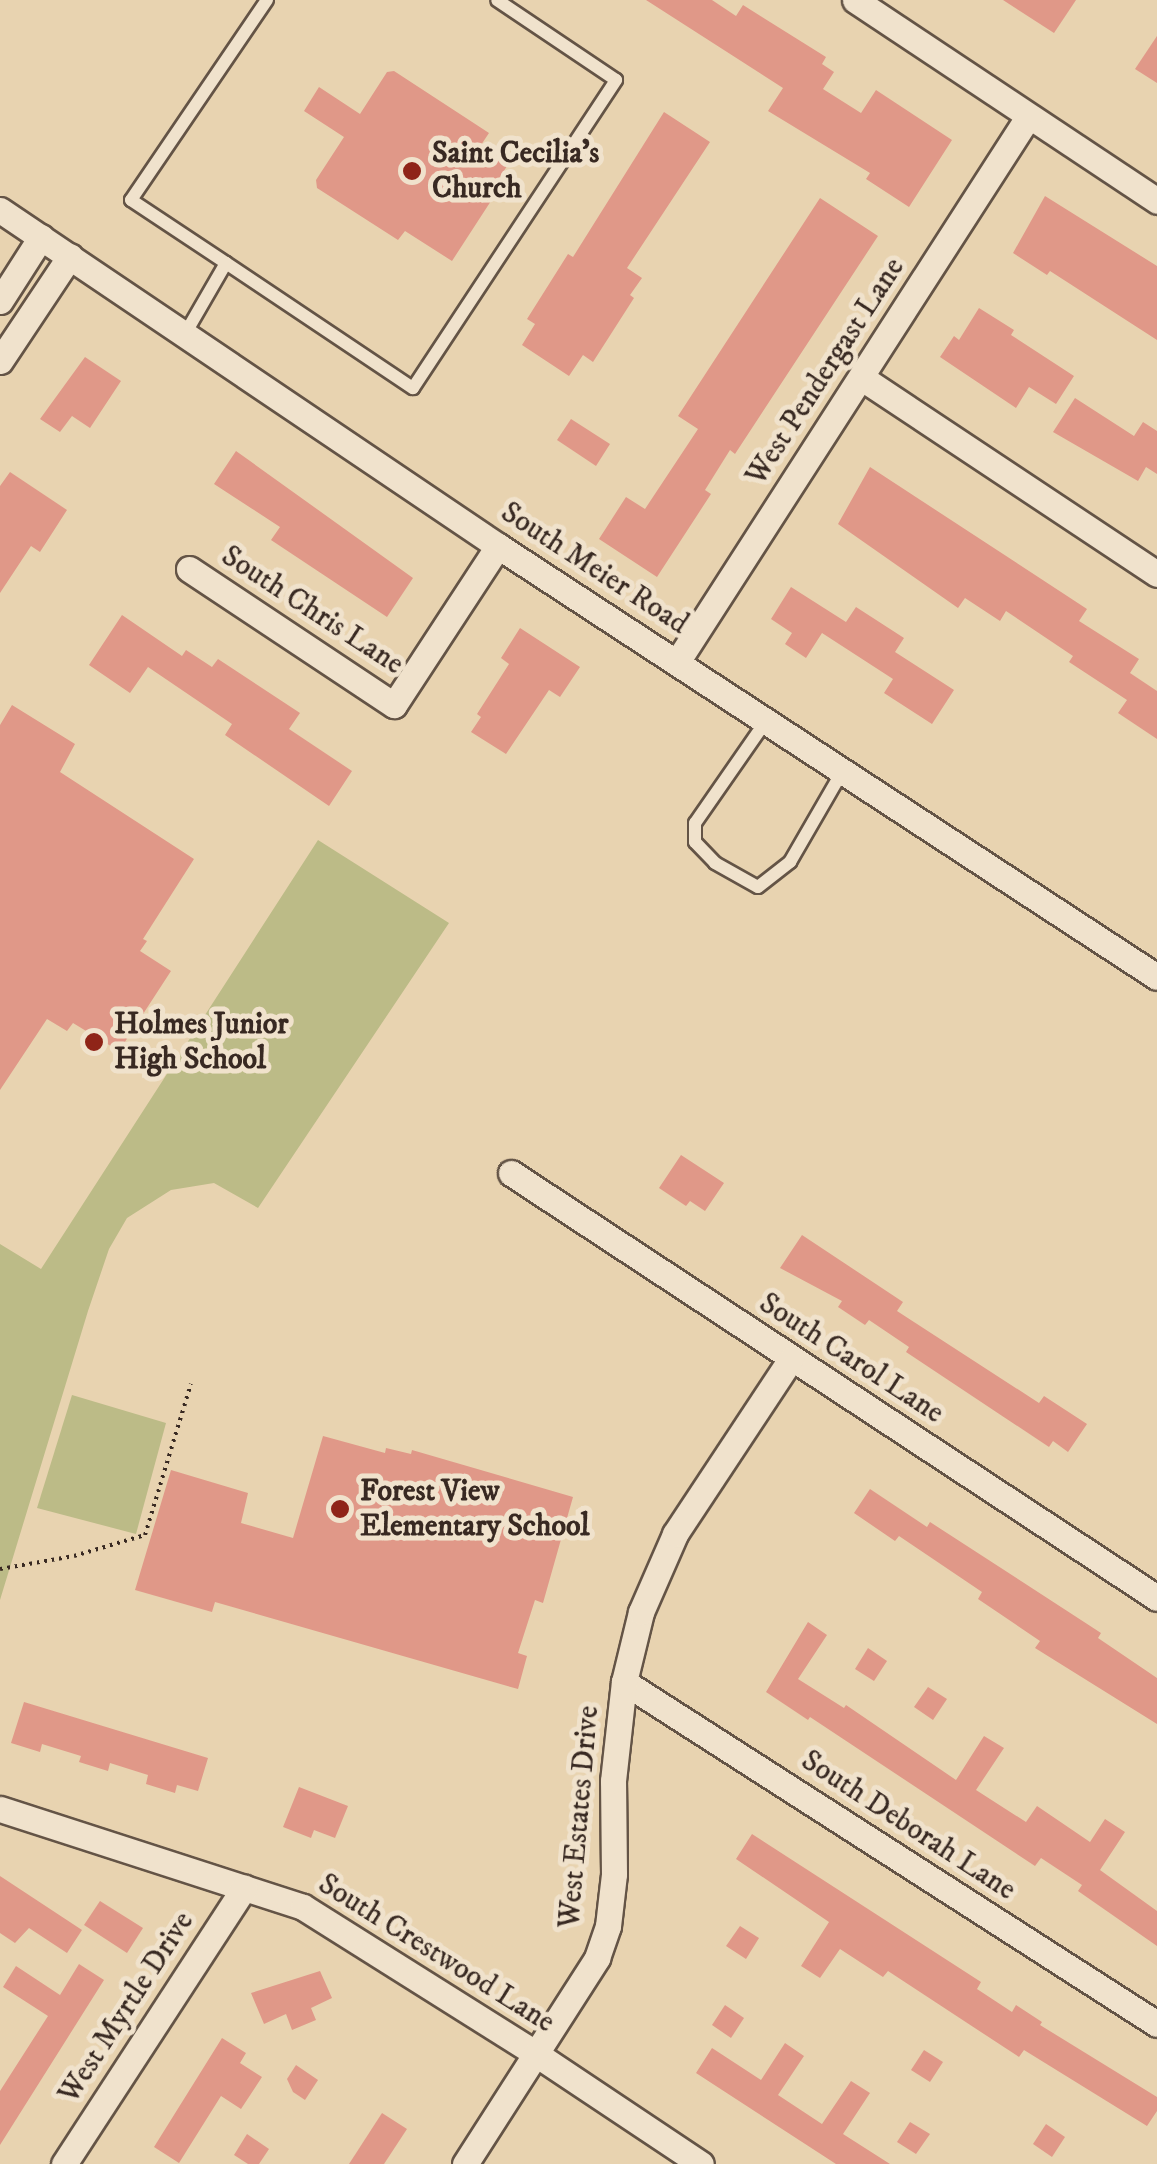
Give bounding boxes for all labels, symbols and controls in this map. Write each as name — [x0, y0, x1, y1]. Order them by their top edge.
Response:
place label: Saint Cecilia's Church — [432, 136, 599, 206]
marker: Saint Cecilia's Church — [401, 160, 423, 182]
street label: West Pendergast Lane — [739, 252, 913, 492]
street label: South Meier Road — [494, 495, 694, 643]
street label: South Chris Lane — [214, 539, 410, 683]
place label: Holmes Junior High School — [114, 1007, 288, 1078]
marker: Holmes Junior High School — [83, 1031, 105, 1053]
street label: South Carol Lane — [752, 1286, 950, 1432]
place label: Forest View Elementary School — [360, 1474, 589, 1544]
marker: Forest View Elementary School — [329, 1498, 351, 1520]
street label: West Estates Drive — [552, 1704, 608, 1930]
street label: South Deborah Lane — [794, 1743, 1022, 1909]
street label: South Crestwood Lane — [311, 1867, 561, 2041]
street label: West Myrtle Drive — [52, 1906, 202, 2110]

